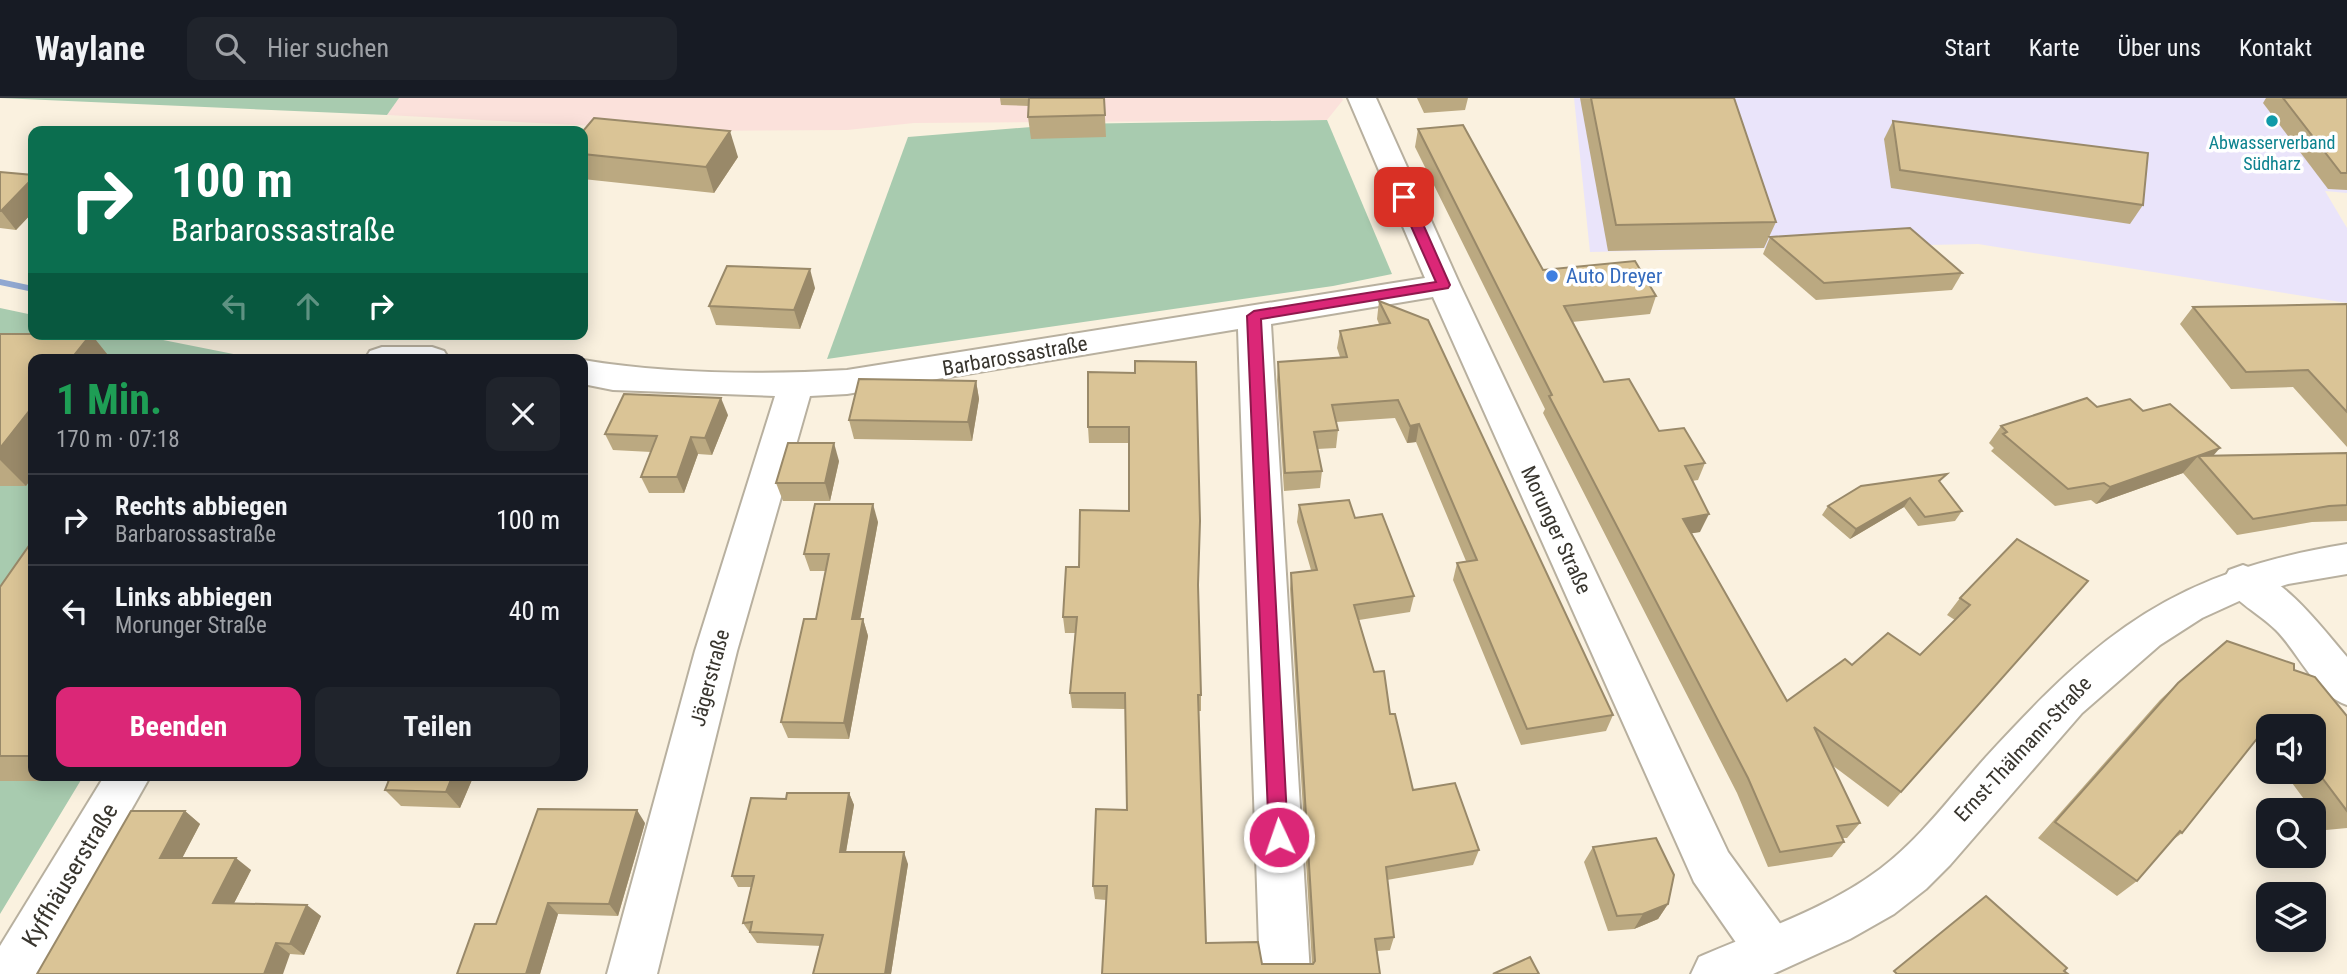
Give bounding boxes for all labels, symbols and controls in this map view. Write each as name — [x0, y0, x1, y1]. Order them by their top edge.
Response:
search box — [187, 17, 677, 80]
text: Waylane — [35, 29, 145, 68]
icon: search — [211, 29, 249, 67]
text: Hier suchen — [267, 33, 389, 63]
text: Start — [1945, 34, 1991, 62]
text: Karte — [2029, 34, 2079, 62]
text: Über uns — [2117, 34, 2201, 62]
text: Kontakt — [2239, 34, 2312, 62]
marker: Abwasserverband Südharz — [2264, 113, 2280, 129]
place label: Abwasserverband Südharz — [2209, 132, 2335, 174]
text: 100 m — [171, 152, 293, 209]
icon: right — [56, 154, 147, 245]
pin — [1374, 167, 1434, 227]
icon: arrive — [1385, 178, 1423, 216]
text: Barbarossastraße — [171, 211, 395, 249]
place label: Auto Dreyer — [1566, 264, 1662, 288]
marker: Auto Dreyer — [1544, 268, 1560, 284]
icon: left — [216, 287, 254, 325]
icon: ahead — [289, 287, 327, 325]
icon: right — [362, 287, 400, 325]
street label: Barbarossastraße — [941, 331, 1090, 381]
text: 1 Min. — [56, 375, 162, 424]
button: close — [486, 377, 560, 451]
text: 170 m · 07:18 — [56, 426, 180, 453]
street label: Morunger Straße — [1516, 462, 1596, 598]
text: Rechts abbiegen — [115, 491, 288, 521]
icon: right — [56, 501, 94, 539]
text: 100 m — [496, 505, 560, 535]
text: Barbarossastraße — [115, 521, 276, 548]
text: Links abbiegen — [115, 582, 272, 612]
icon: left — [56, 592, 94, 630]
text: 40 m — [509, 596, 560, 626]
text: Morunger Straße — [115, 612, 267, 639]
street label: Jägerstraße — [686, 627, 735, 729]
street label: Ernst-Thälmann-Straße — [1950, 671, 2096, 826]
button: Beenden — [56, 687, 301, 767]
button: Teilen — [315, 687, 560, 767]
map controls — [2256, 714, 2326, 952]
button: sound — [2256, 714, 2326, 784]
street label: Kyffhäuserstraße — [16, 798, 124, 952]
button: search — [2256, 798, 2326, 868]
position arrow — [1242, 800, 1316, 874]
button: layers — [2256, 882, 2326, 952]

